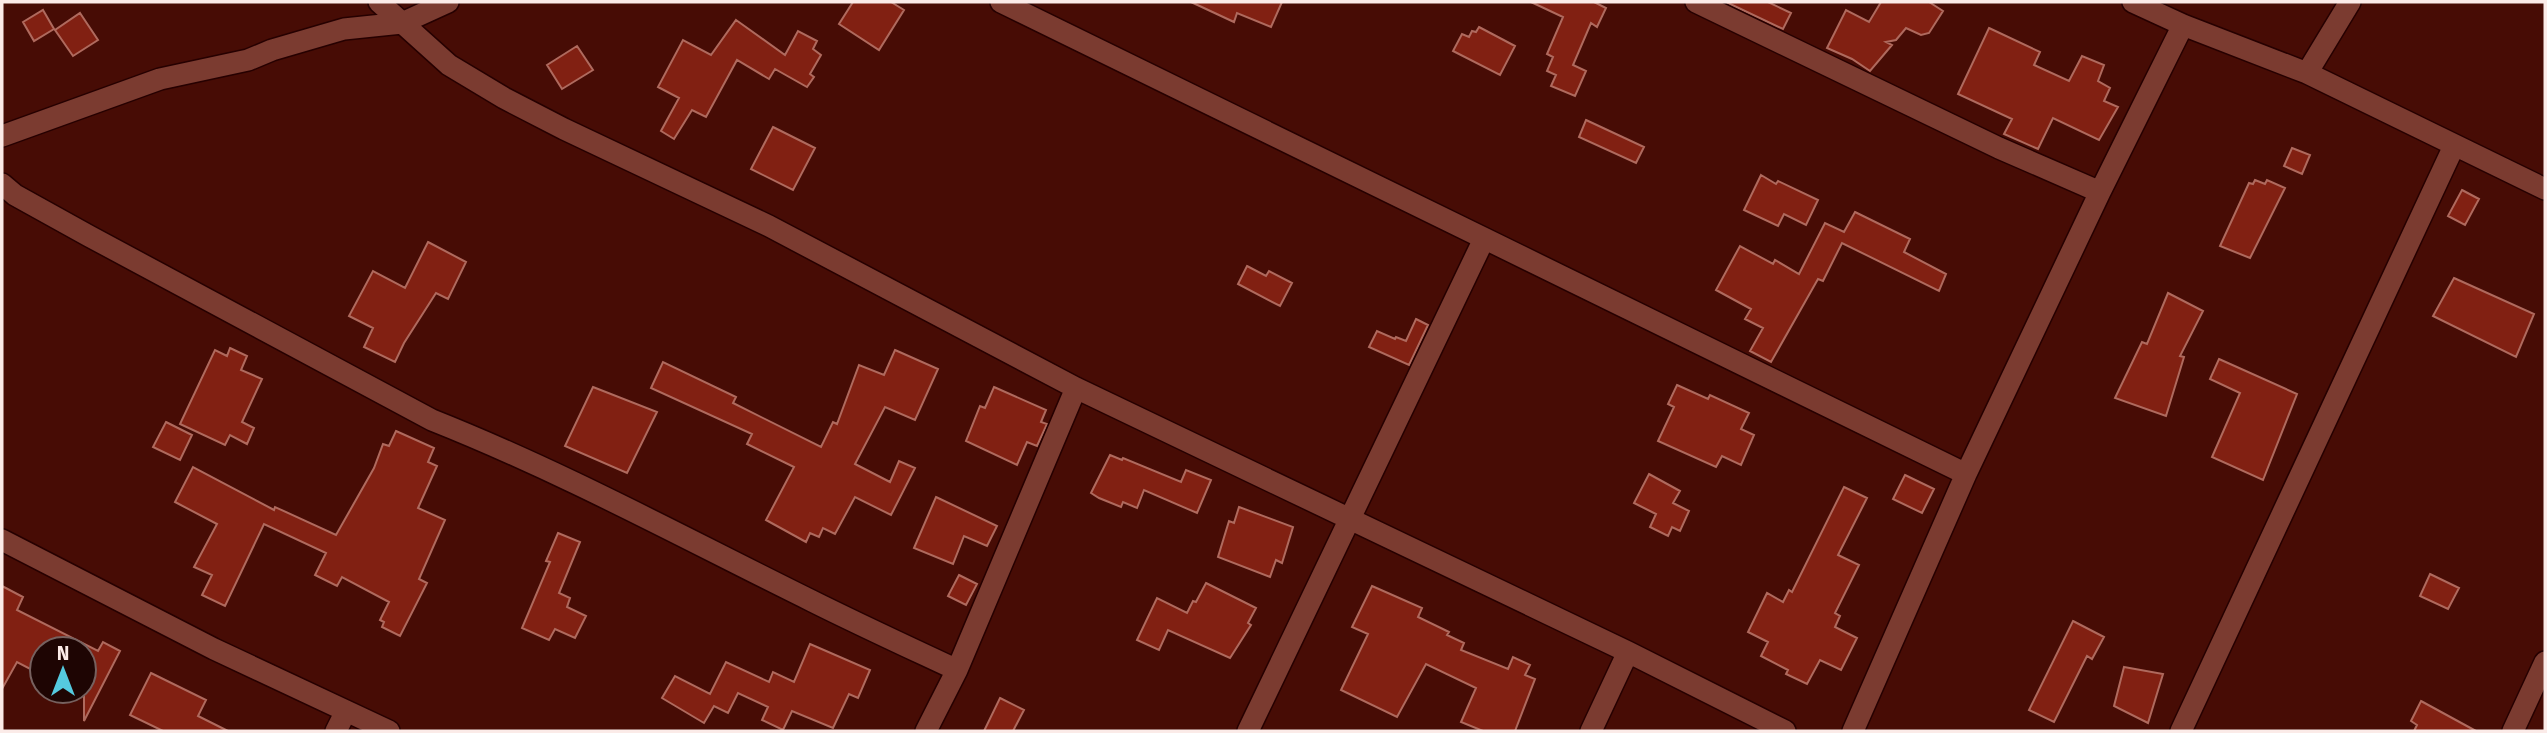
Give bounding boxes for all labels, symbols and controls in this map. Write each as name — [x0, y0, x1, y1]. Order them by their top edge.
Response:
north arrow — [28, 635, 98, 705]
text: N — [57, 642, 69, 665]

